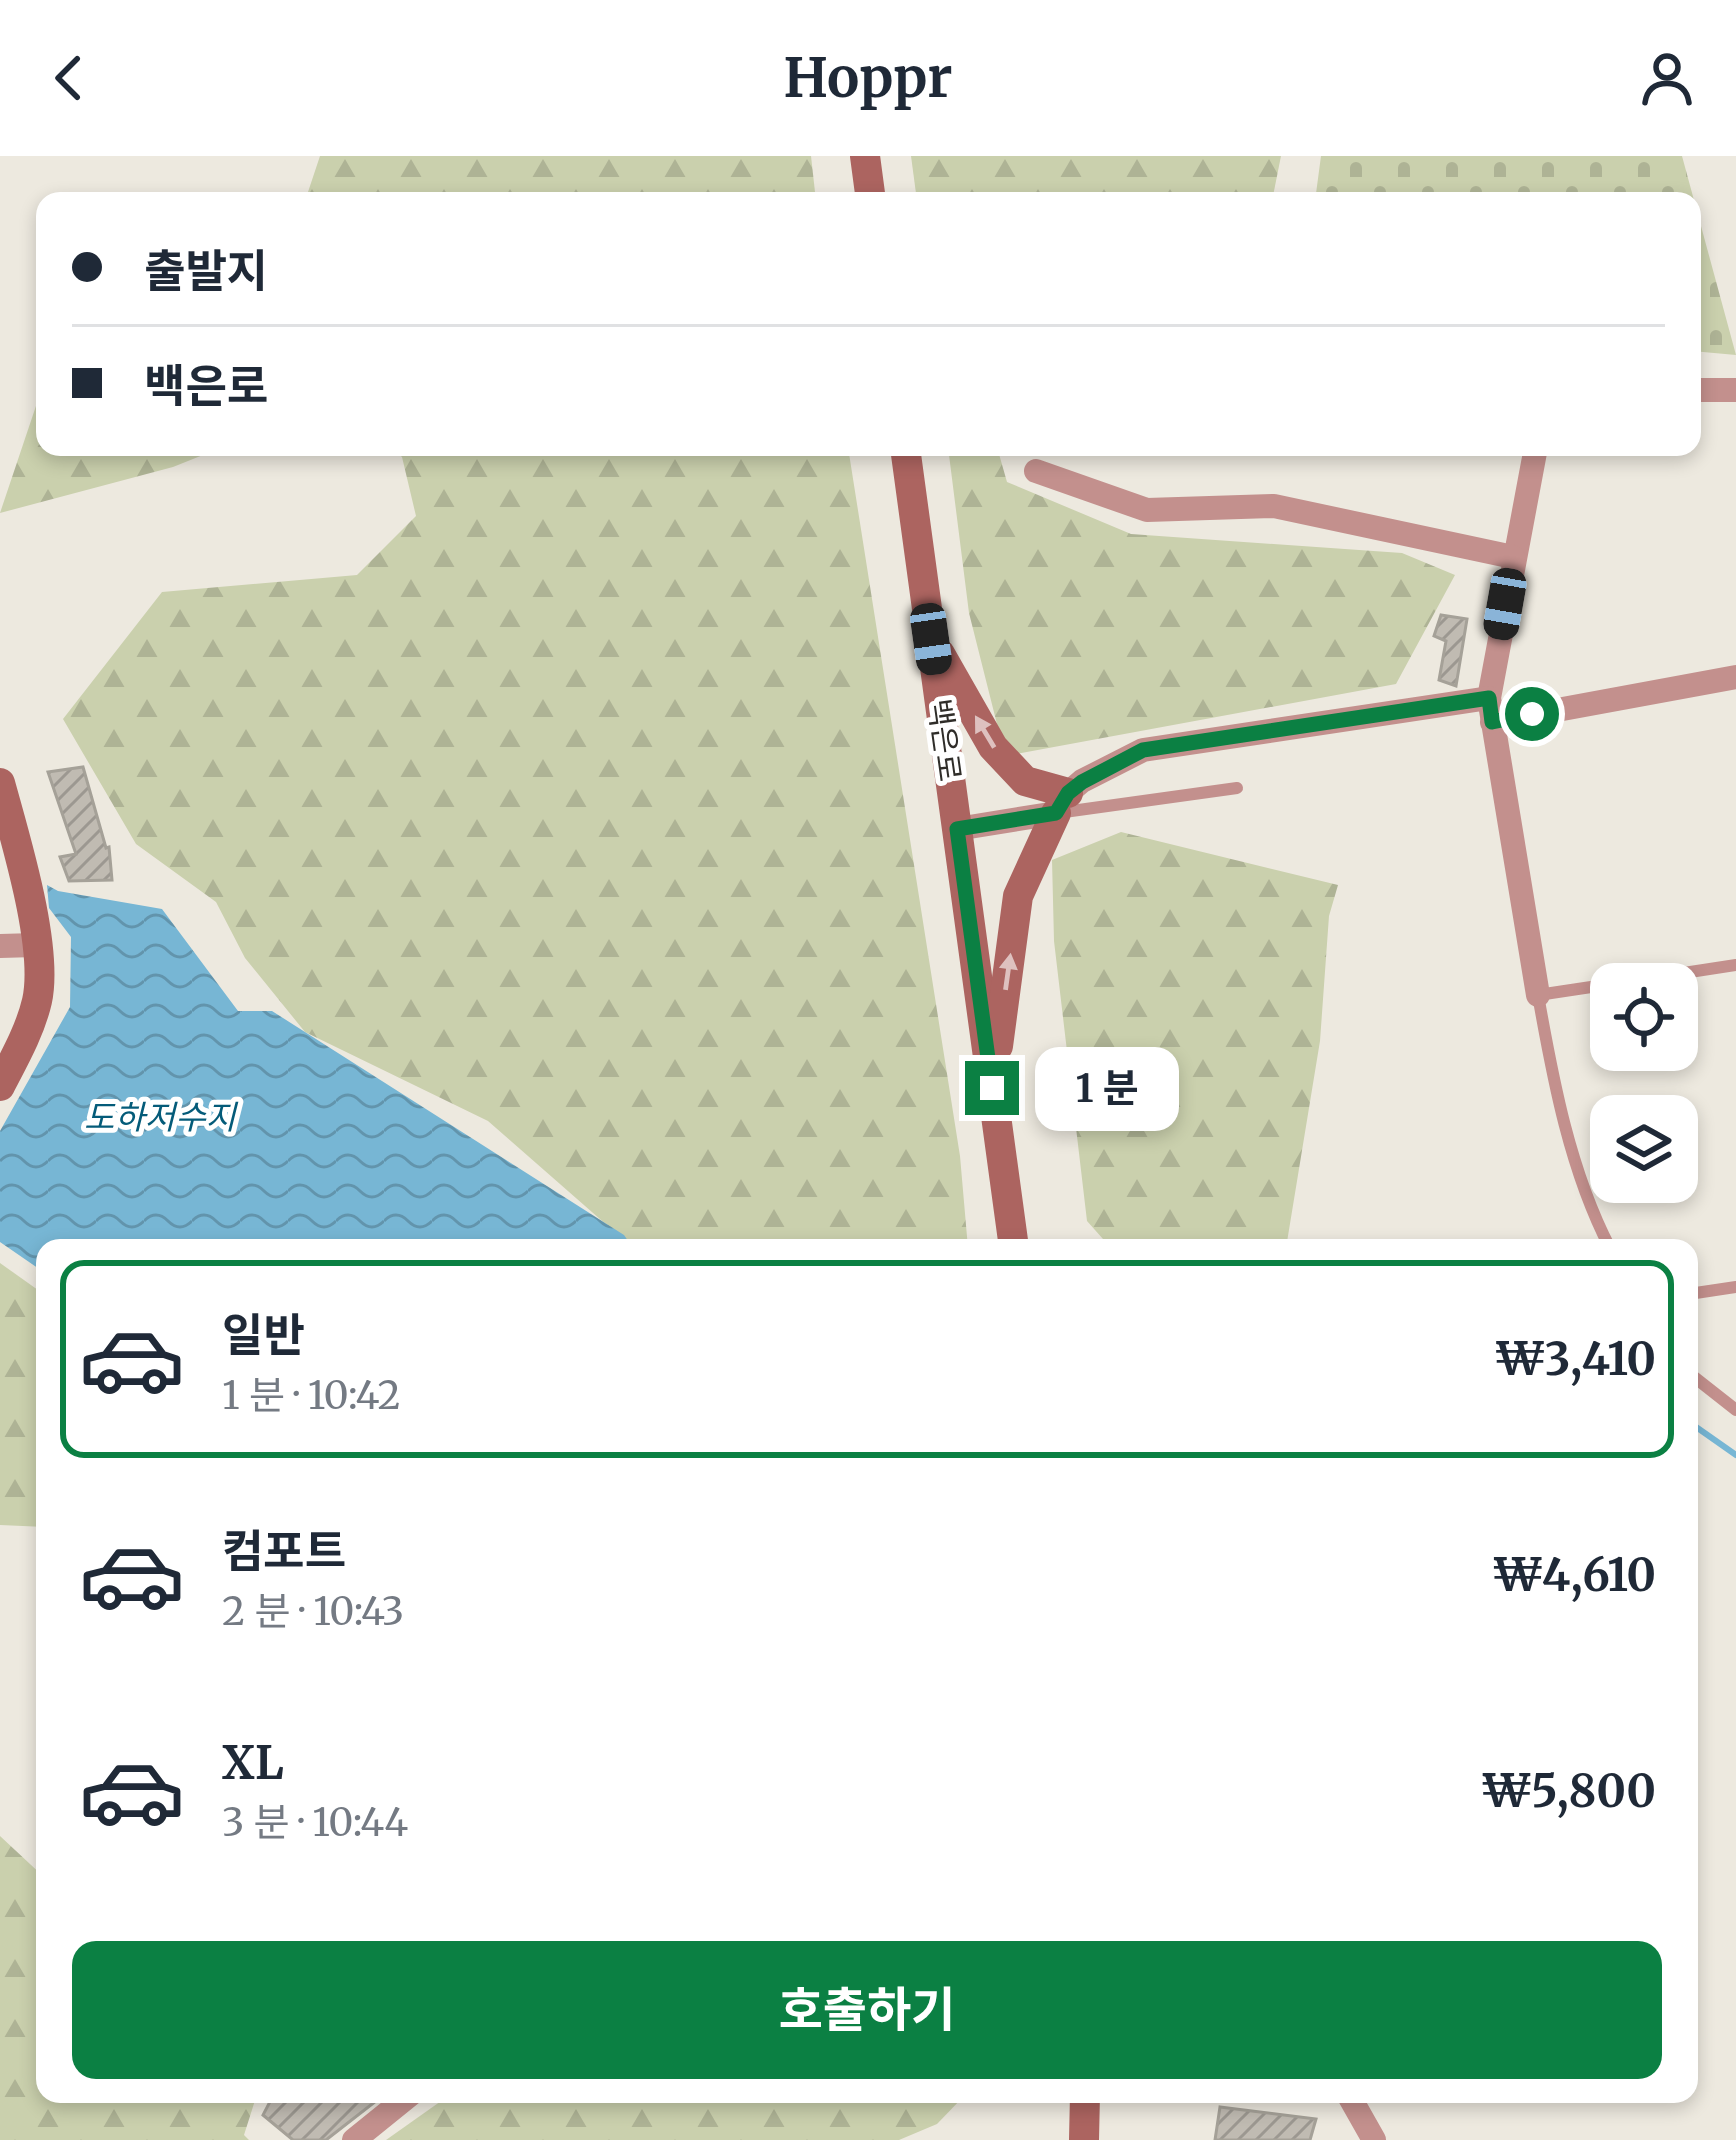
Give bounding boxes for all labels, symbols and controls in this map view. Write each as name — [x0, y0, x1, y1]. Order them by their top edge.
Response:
text: Hoppr — [784, 44, 952, 112]
icon: back — [36, 45, 102, 111]
icon: person — [1634, 45, 1700, 111]
text: 출발지 — [144, 243, 268, 299]
text: 백은로 — [144, 358, 268, 414]
car — [1481, 565, 1529, 643]
car — [908, 601, 954, 677]
route start — [1505, 687, 1559, 741]
street label: 백은로 — [920, 696, 970, 784]
one-way arrow — [975, 715, 996, 749]
one-way arrow — [999, 953, 1018, 990]
map controls — [1590, 963, 1698, 1203]
button: locate — [1590, 963, 1698, 1071]
callout: 1 분 — [1034, 1046, 1178, 1130]
route end — [965, 1061, 1019, 1115]
text: 1 분 — [1075, 1064, 1139, 1113]
button: layers — [1590, 1095, 1698, 1203]
water label: 도하저수지 — [84, 1097, 239, 1138]
icon: car — [78, 1305, 186, 1413]
text: 일반 — [222, 1307, 305, 1363]
text: ₩3,410 — [1495, 1331, 1656, 1387]
text: 1 분 · 10:42 — [222, 1371, 401, 1420]
icon: car — [78, 1521, 186, 1629]
text: 컴포트 — [222, 1523, 346, 1579]
text: ₩4,610 — [1493, 1547, 1656, 1603]
text: 2 분 · 10:43 — [222, 1587, 404, 1636]
text: XL — [222, 1735, 284, 1791]
icon: car — [78, 1737, 186, 1845]
text: ₩5,800 — [1481, 1763, 1656, 1819]
text: 3 분 · 10:44 — [222, 1798, 408, 1847]
button: 호출하기 — [72, 1941, 1662, 2079]

